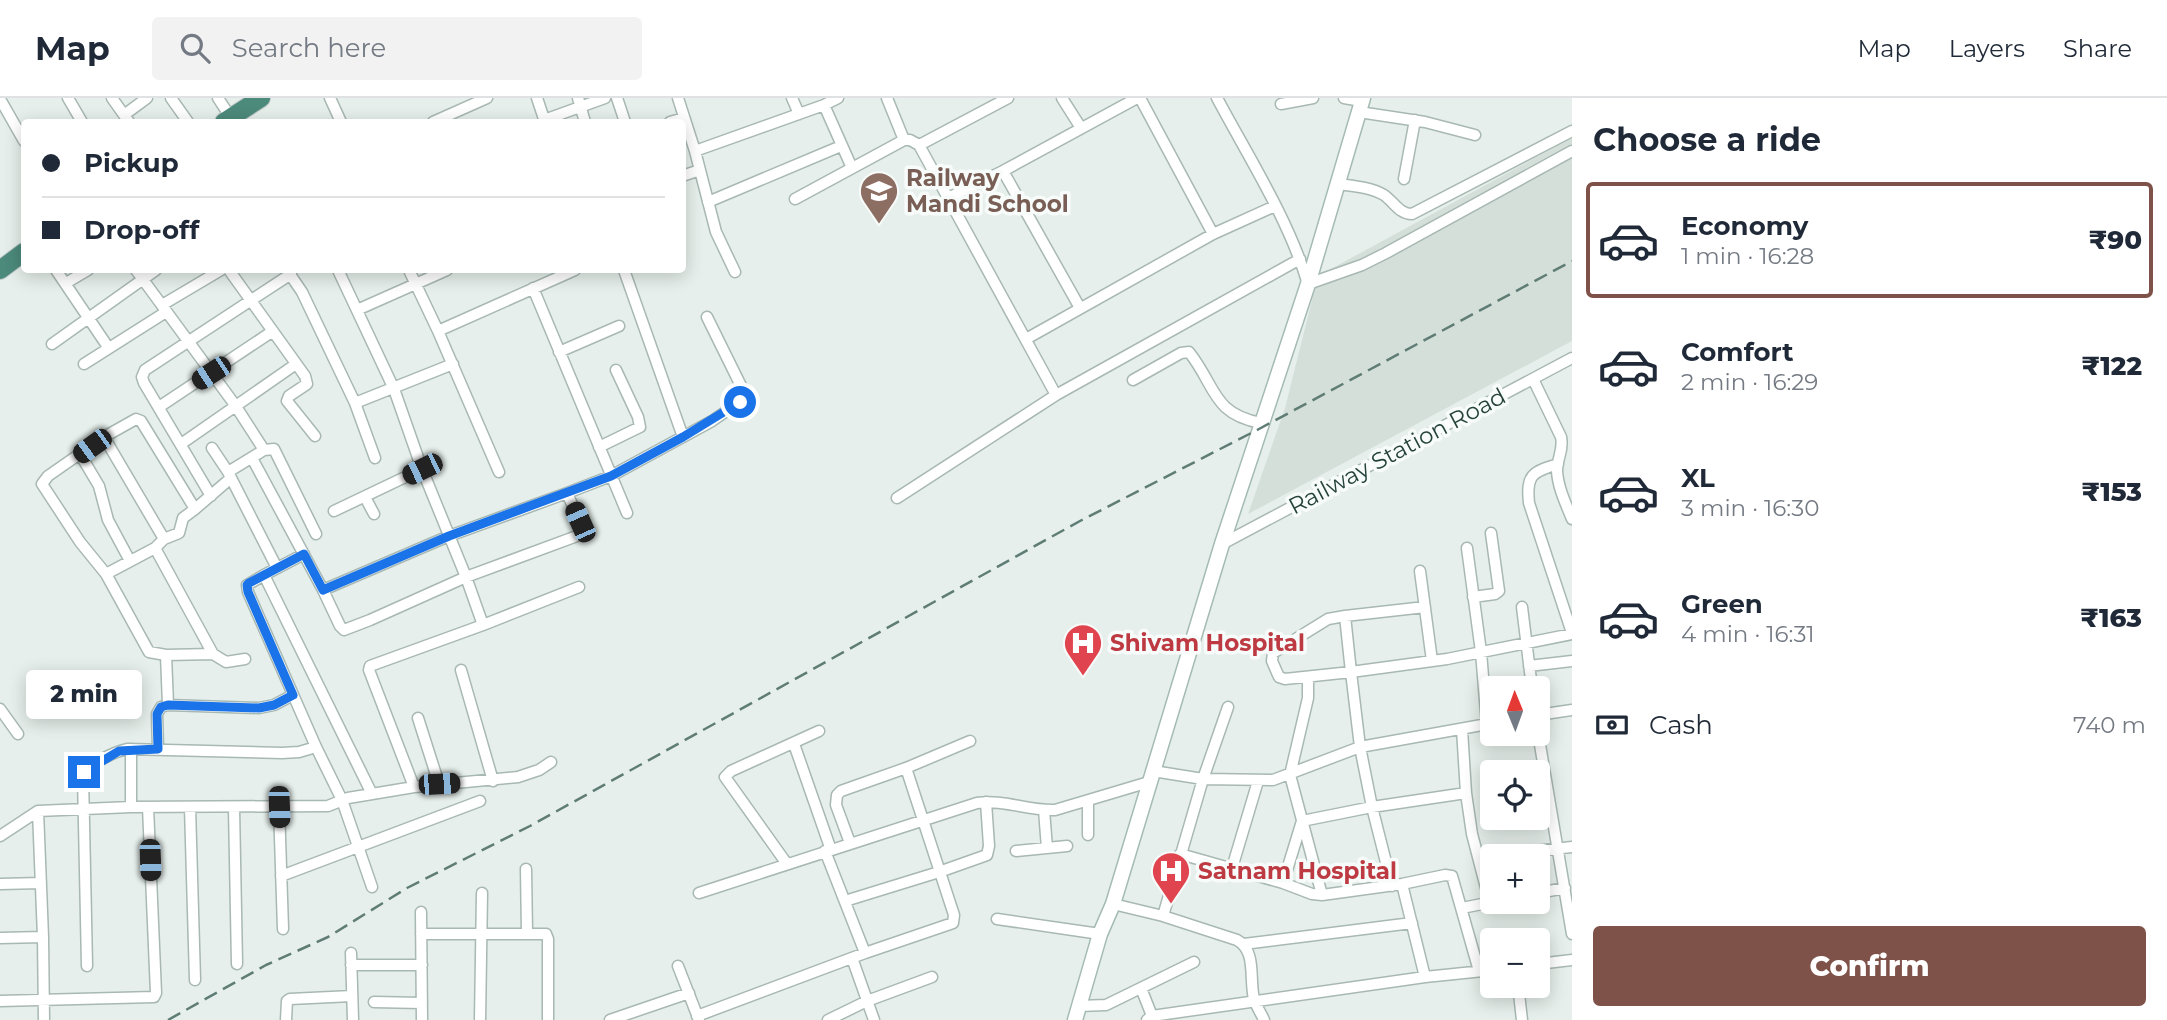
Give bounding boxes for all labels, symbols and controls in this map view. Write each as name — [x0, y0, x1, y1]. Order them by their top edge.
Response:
search box — [152, 17, 642, 80]
text: Map — [35, 28, 110, 68]
icon: search — [176, 29, 214, 67]
text: Search here — [232, 32, 386, 64]
text: Map — [1857, 34, 1911, 63]
text: Layers — [1949, 34, 2025, 63]
text: Share — [2063, 34, 2132, 63]
text: Choose a ride — [1593, 120, 1821, 159]
text: Pickup — [84, 147, 179, 179]
place label: Railway Mandi School — [906, 164, 1069, 218]
school or university icon: Railway Mandi School — [858, 170, 900, 225]
icon: car — [1597, 209, 1660, 272]
text: Economy — [1681, 210, 1808, 242]
text: Drop-off — [84, 214, 199, 246]
text: ₹90 — [2088, 224, 2142, 256]
text: 1 min · 16:28 — [1681, 242, 1814, 270]
icon: car — [1597, 335, 1660, 398]
text: Comfort — [1681, 336, 1793, 368]
text: ₹122 — [2081, 350, 2142, 382]
car — [188, 353, 235, 393]
text: 2 min · 16:29 — [1681, 368, 1818, 396]
street label: Railway Station Road — [1284, 382, 1510, 520]
route start — [724, 386, 756, 418]
car — [69, 425, 116, 467]
car — [399, 450, 446, 488]
icon: car — [1597, 461, 1660, 524]
text: XL — [1681, 462, 1715, 494]
text: ₹153 — [2081, 476, 2142, 508]
text: 3 min · 16:30 — [1681, 494, 1819, 522]
car — [562, 499, 599, 545]
icon: car — [1597, 587, 1660, 650]
text: Green — [1681, 588, 1763, 620]
text: ₹163 — [2080, 602, 2142, 634]
text: 4 min · 16:31 — [1681, 620, 1815, 648]
hospital icon: Shivam Hospital — [1062, 622, 1104, 677]
place label: Shivam Hospital — [1110, 629, 1305, 657]
callout: 2 min — [26, 670, 142, 720]
north arrow — [1480, 676, 1550, 746]
map controls — [1480, 676, 1550, 998]
text: 2 min — [50, 680, 118, 708]
icon: cash — [1593, 706, 1631, 744]
text: Cash — [1649, 709, 1713, 741]
text: 740 m — [2073, 711, 2146, 739]
route end — [68, 756, 100, 788]
button: locate — [1480, 760, 1550, 830]
car — [418, 772, 461, 796]
car — [268, 786, 291, 828]
car — [139, 839, 162, 881]
button: + — [1480, 844, 1550, 914]
hospital icon: Satnam Hospital — [1150, 850, 1192, 905]
place label: Satnam Hospital — [1198, 857, 1397, 885]
button: Confirm — [1593, 926, 2146, 1006]
button: − — [1480, 928, 1550, 998]

